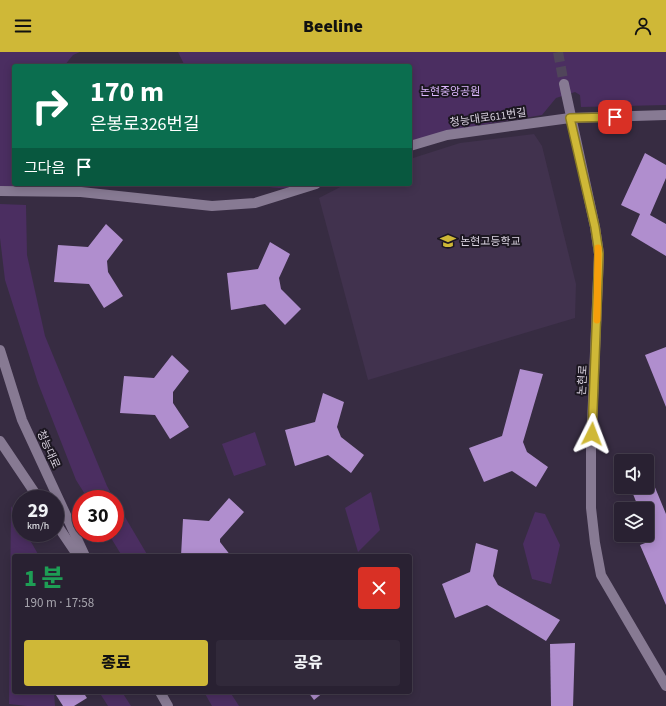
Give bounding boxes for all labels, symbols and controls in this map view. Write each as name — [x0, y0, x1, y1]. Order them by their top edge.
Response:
text: Beeline — [303, 14, 363, 39]
icon: menu — [12, 15, 34, 37]
icon: person — [632, 15, 654, 37]
text: 170 m — [90, 72, 164, 112]
icon: right — [24, 80, 76, 132]
park label: 논현중앙공원 — [420, 84, 480, 99]
pin — [598, 100, 632, 134]
street label: 청능대로611번길 — [449, 105, 527, 130]
icon: arrive — [604, 106, 626, 128]
text: 은봉로326번길 — [90, 112, 200, 137]
icon: arrive — [73, 156, 95, 178]
text: 그다음 — [24, 158, 65, 179]
school or university icon: 논현고등학교 — [439, 232, 457, 250]
place label: 논현고등학교 — [460, 234, 521, 249]
street label: 논현로 — [574, 364, 591, 396]
position arrow — [571, 413, 613, 455]
street label: 청능대로 — [33, 428, 64, 471]
map controls — [614, 454, 654, 542]
button: sound — [614, 454, 654, 494]
speed limit sign: 30 — [72, 490, 124, 542]
text: 29 — [27, 497, 49, 525]
button: layers — [614, 502, 654, 542]
text: km/h — [27, 519, 49, 533]
text: 1 분 — [24, 561, 64, 596]
button: close — [358, 567, 400, 609]
text: 190 m · 17:58 — [24, 594, 94, 612]
button: 종료 — [24, 640, 208, 686]
button: 공유 — [216, 640, 400, 686]

